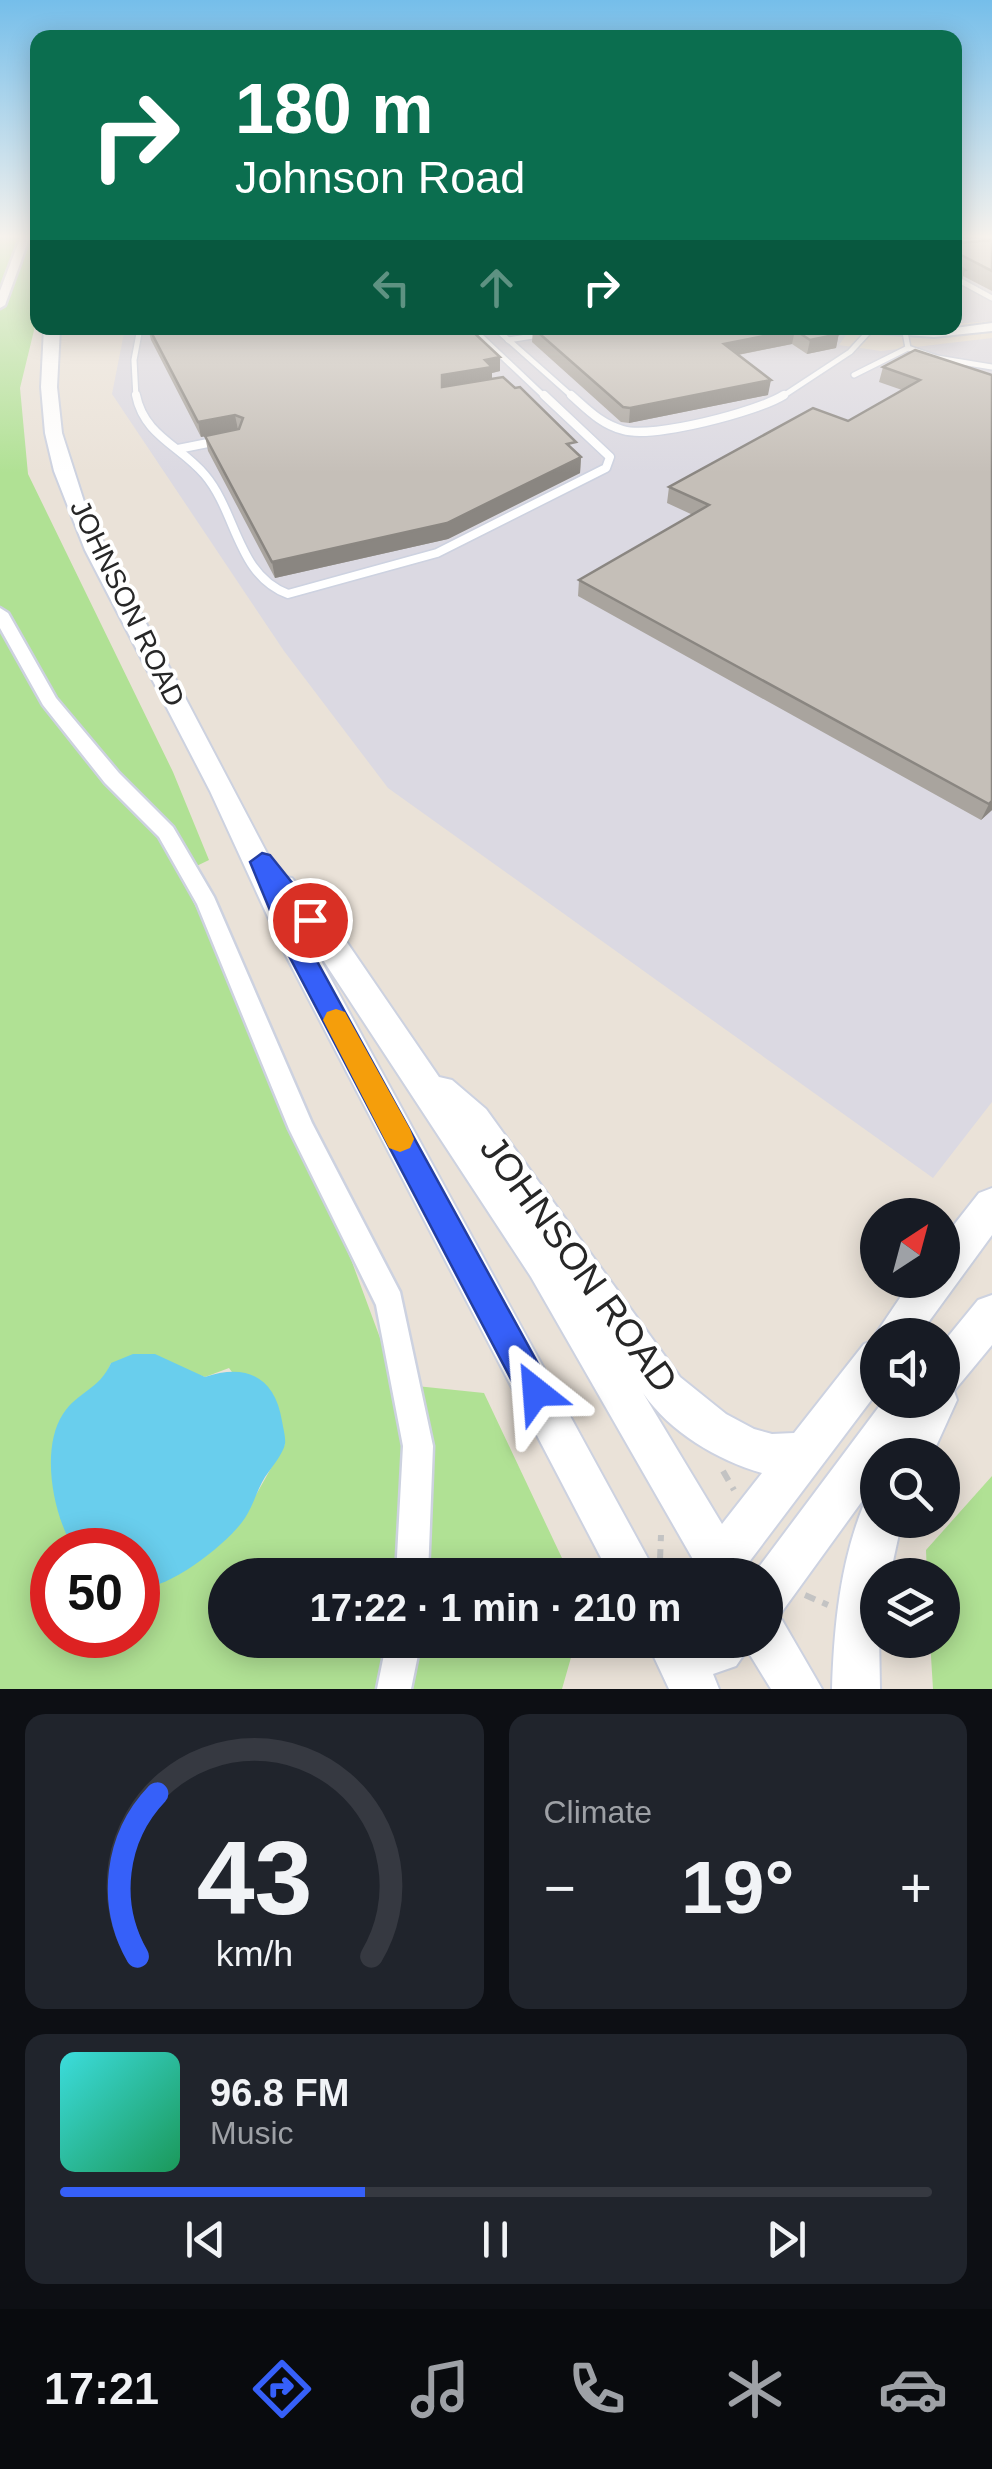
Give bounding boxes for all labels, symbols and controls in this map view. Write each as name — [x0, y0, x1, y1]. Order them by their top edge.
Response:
icon: right — [70, 70, 200, 200]
text: 180 m — [235, 70, 433, 148]
text: Johnson Road — [235, 152, 525, 203]
icon: left — [364, 260, 419, 315]
icon: ahead — [469, 260, 524, 315]
icon: right — [574, 260, 629, 315]
street label: JOHNSON ROAD — [64, 495, 191, 711]
pin — [268, 878, 353, 963]
icon: arrive — [283, 893, 338, 948]
street label: JOHNSON ROAD — [472, 1128, 686, 1400]
north arrow — [860, 1198, 960, 1298]
map controls — [860, 1198, 960, 1658]
button: sound — [860, 1318, 960, 1418]
position arrow — [484, 1340, 588, 1444]
button: search — [860, 1438, 960, 1538]
speed limit sign: 50 — [30, 1528, 160, 1658]
button: layers — [860, 1558, 960, 1658]
text: 17:22 · 1 min · 210 m — [310, 1587, 681, 1629]
text: Climate — [544, 1794, 652, 1830]
text: 43 — [196, 1820, 312, 1936]
text: 19° — [681, 1845, 794, 1929]
text: − — [544, 1857, 576, 1919]
text: + — [900, 1857, 932, 1919]
text: km/h — [216, 1934, 293, 1974]
text: 96.8 FM — [210, 2072, 349, 2114]
text: Music — [210, 2115, 294, 2151]
icon: previous — [178, 2212, 233, 2267]
icon: pause — [468, 2212, 523, 2267]
icon: next — [759, 2212, 814, 2267]
icon: directions — [247, 2354, 317, 2424]
icon: music — [405, 2354, 475, 2424]
icon: phone — [562, 2354, 632, 2424]
icon: climate — [720, 2354, 790, 2424]
icon: car — [878, 2354, 948, 2424]
text: 17:21 — [44, 2363, 159, 2414]

